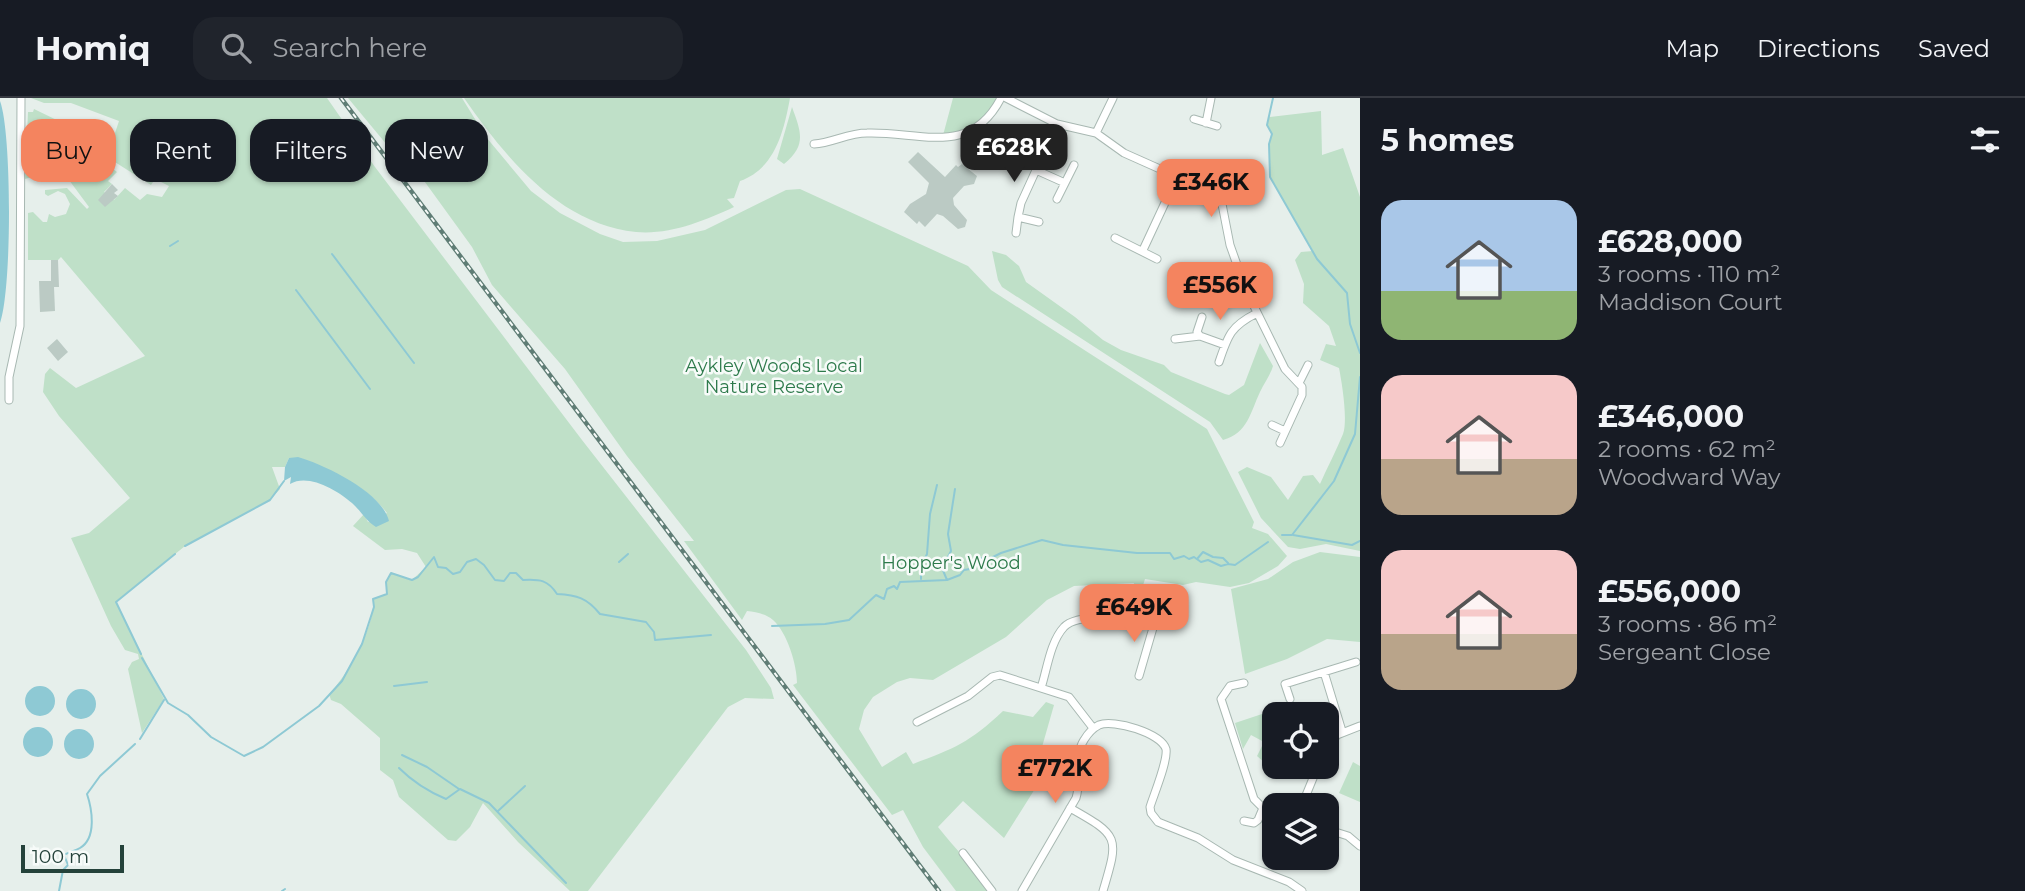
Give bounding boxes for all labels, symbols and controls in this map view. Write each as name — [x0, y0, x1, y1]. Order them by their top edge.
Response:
search box — [193, 17, 683, 80]
text: Homiq — [35, 28, 151, 68]
icon: search — [217, 29, 255, 67]
text: Search here — [273, 32, 427, 64]
text: Map — [1666, 34, 1719, 63]
text: Directions — [1757, 34, 1880, 63]
text: Saved — [1918, 34, 1990, 63]
chip: Buy — [21, 119, 116, 182]
chip: Rent — [130, 119, 236, 182]
chip: Filters — [250, 119, 371, 182]
chip: New — [385, 119, 488, 182]
icon: filters — [1966, 121, 2004, 159]
text: 5 homes — [1381, 122, 1514, 159]
pin: £628K — [965, 125, 1063, 184]
text: £628K — [976, 133, 1052, 161]
pin: £346K — [1162, 159, 1260, 219]
text: £346K — [1173, 168, 1249, 196]
text: £628,000 — [1598, 223, 1743, 260]
icon: home — [1437, 228, 1521, 312]
text: 3 rooms · 110 m² — [1598, 260, 1780, 288]
pin: £556K — [1171, 262, 1269, 322]
text: £556K — [1183, 271, 1257, 299]
text: Maddison Court — [1598, 288, 1783, 316]
park label: Aykley Woods Local Nature Reserve — [685, 355, 863, 398]
text: £346,000 — [1598, 398, 1744, 435]
icon: home — [1437, 403, 1521, 487]
text: 2 rooms · 62 m² — [1598, 435, 1776, 463]
text: Woodward Way — [1598, 463, 1781, 491]
park label: Hopper's Wood — [881, 552, 1021, 574]
text: £556,000 — [1598, 573, 1741, 610]
icon: home — [1437, 578, 1521, 662]
pin: £649K — [1085, 584, 1183, 644]
text: £649K — [1096, 593, 1172, 621]
text: 3 rooms · 86 m² — [1598, 610, 1777, 638]
text: Sergeant Close — [1598, 638, 1771, 666]
map controls — [1262, 702, 1339, 870]
button: locate — [1262, 702, 1339, 779]
pin: £772K — [1006, 746, 1104, 805]
text: £772K — [1018, 754, 1092, 782]
button: layers — [1262, 793, 1339, 870]
scale bar — [21, 842, 124, 874]
text: 100 m — [32, 845, 89, 868]

